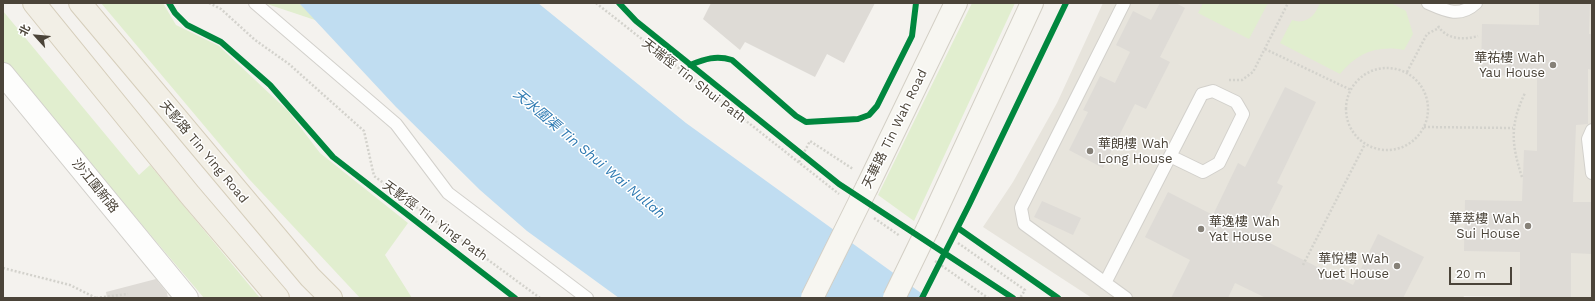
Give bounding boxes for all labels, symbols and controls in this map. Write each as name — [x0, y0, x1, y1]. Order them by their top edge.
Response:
north arrow — [16, 16, 56, 56]
text: 北 — [17, 22, 33, 38]
street label: 天瑞徑 Tin Shui Path — [639, 36, 749, 126]
place label: 華祐樓 Wah Yau House — [1474, 50, 1545, 81]
marker: 華祐樓 Wah Yau House — [1548, 60, 1558, 70]
street label: 天華路 Tin Wah Road — [859, 67, 931, 191]
water label: 天水圍渠 Tin Shui Wai Nullah — [510, 86, 668, 222]
street label: 天影路 Tin Ying Road — [157, 98, 251, 206]
place label: 華朗樓 Wah Long House — [1098, 136, 1172, 167]
marker: 華朗樓 Wah Long House — [1085, 146, 1095, 156]
street label: 沙江圍新路 — [68, 156, 122, 216]
street label: 天影徑 Tin Ying Path — [380, 178, 490, 264]
place label: 華萃樓 Wah Sui House — [1449, 211, 1520, 242]
place label: 華逸樓 Wah Yat House — [1209, 214, 1280, 245]
marker: 華萃樓 Wah Sui House — [1523, 221, 1533, 231]
marker: 華逸樓 Wah Yat House — [1196, 224, 1206, 234]
place label: 華悅樓 Wah Yuet House — [1317, 251, 1389, 282]
scale bar — [1451, 259, 1514, 285]
marker: 華悅樓 Wah Yuet House — [1392, 261, 1402, 271]
text: 20 m — [1456, 267, 1486, 281]

